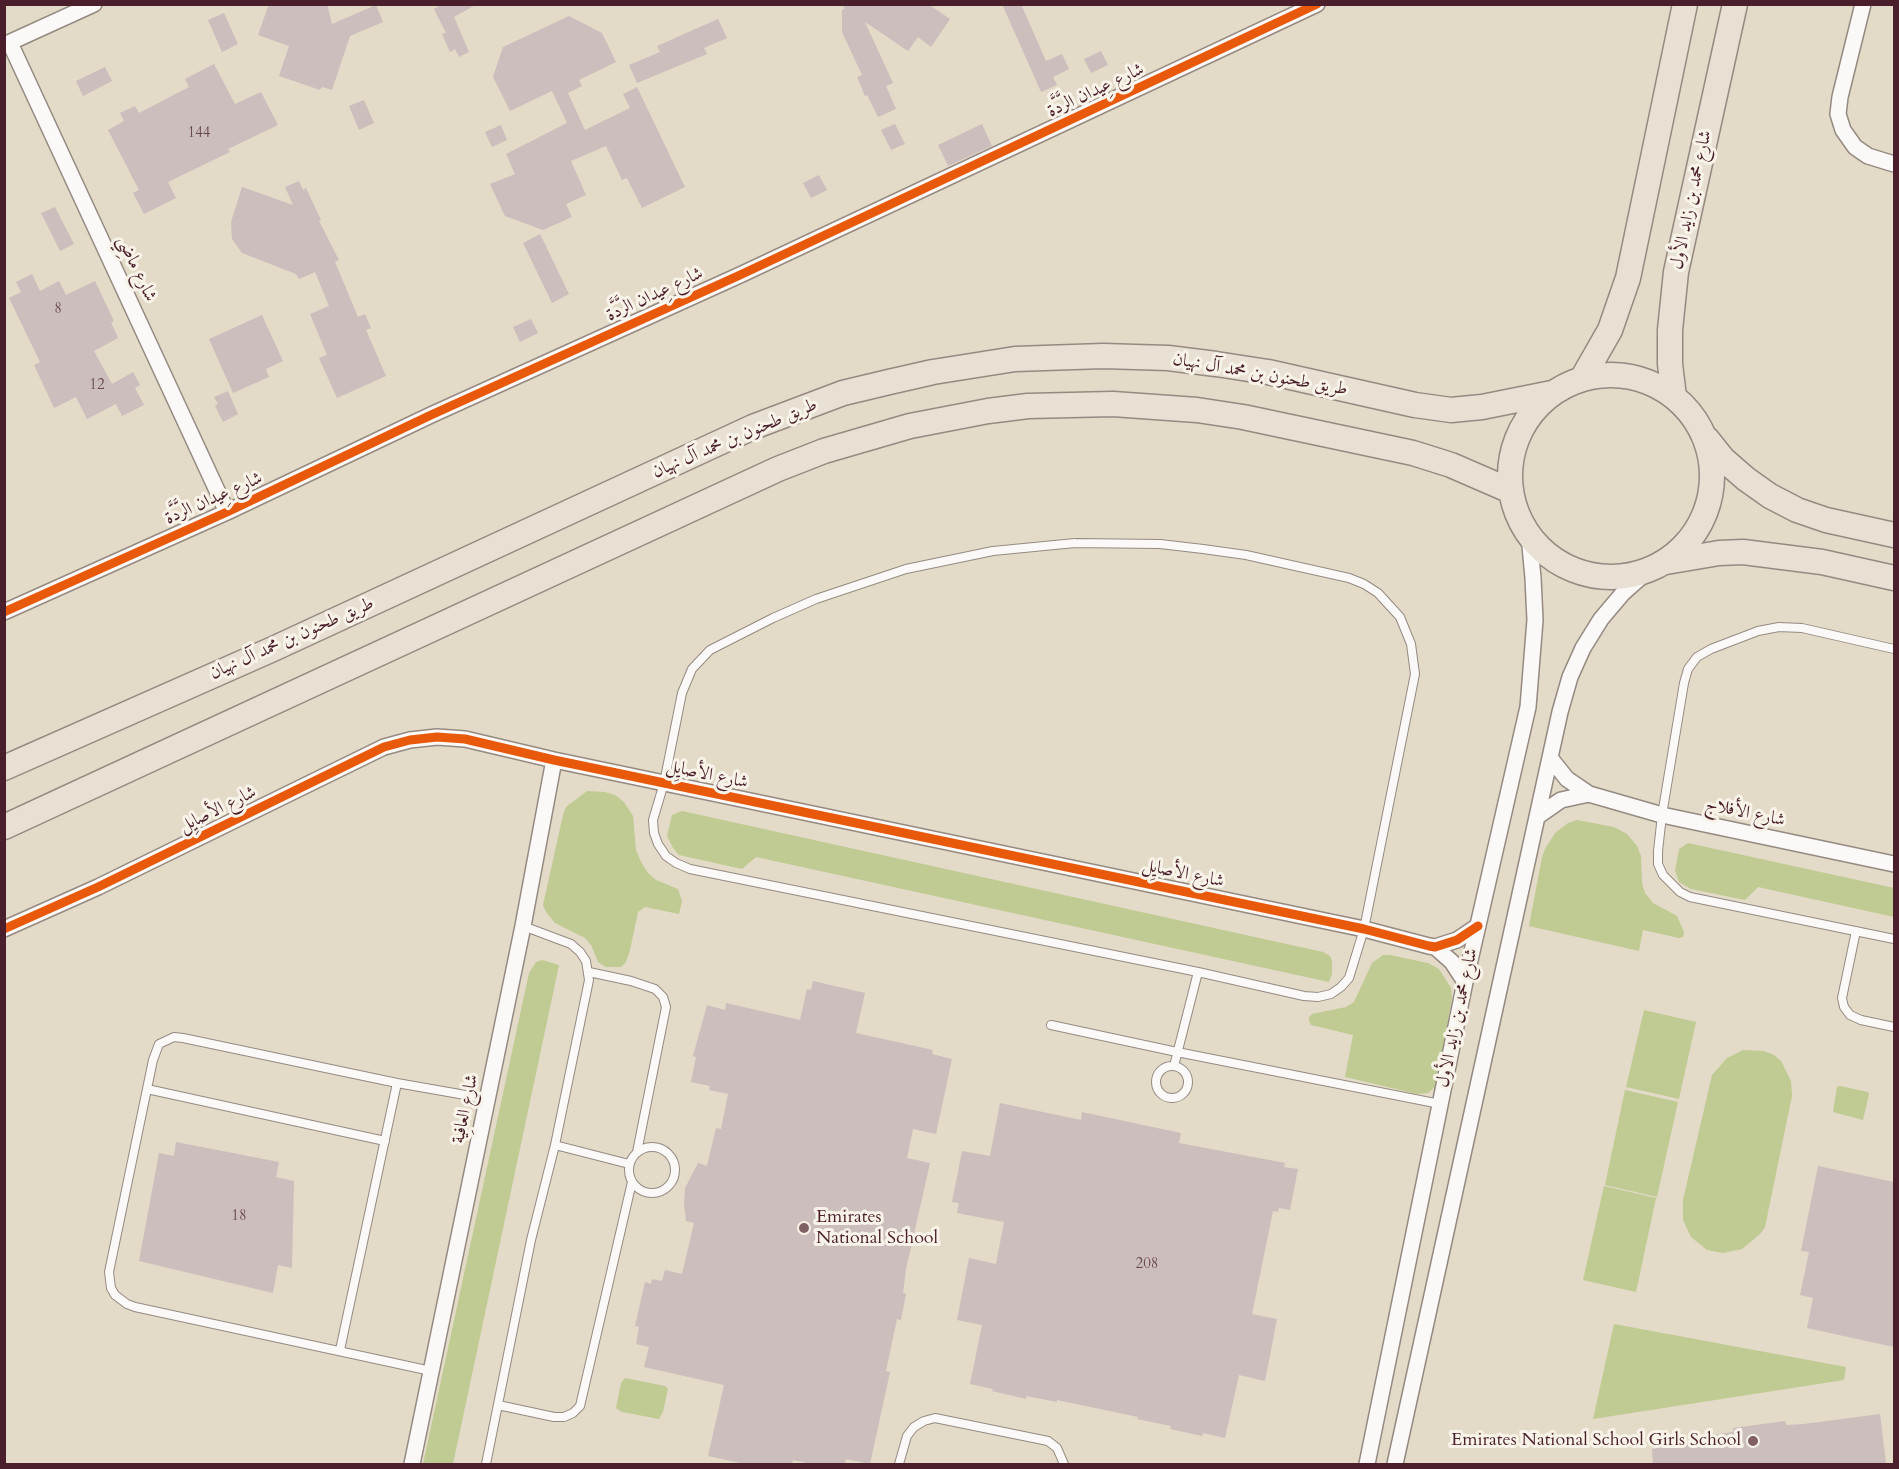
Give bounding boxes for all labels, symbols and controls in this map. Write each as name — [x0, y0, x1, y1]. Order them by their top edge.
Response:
street label: شارع عِيدان الرَّدَّة — [1044, 59, 1148, 123]
house number: 144 — [187, 125, 211, 143]
street label: شارع محمد بن زايد الأول — [1667, 128, 1717, 272]
street label: شارع ماضِي — [111, 233, 161, 305]
street label: شارع عِيدان الرَّدَّة — [603, 263, 707, 327]
house number: 8 — [54, 301, 62, 319]
street label: طريق طحنون بن محمد آل نهيان — [1171, 349, 1349, 401]
house number: 12 — [89, 377, 105, 395]
street label: طريق طحنون بن محمد آل نهيان — [649, 394, 821, 484]
street label: شارع عِيدان الرَّدَّة — [162, 468, 266, 530]
street label: طريق طحنون بن محمد آل نهيان — [207, 593, 377, 685]
street label: شارع الأصايِل — [664, 756, 750, 794]
street label: شارع الأصايِل — [176, 782, 260, 838]
street label: شارع الأفلاج — [1703, 794, 1787, 832]
street label: شارع الأصايِل — [1140, 855, 1226, 893]
street label: شارع محمد بن زايد الأول — [1433, 946, 1483, 1090]
street label: شارع العافِية — [448, 1072, 484, 1146]
place label: Emirates National School — [816, 1207, 938, 1250]
house number: 18 — [231, 1208, 247, 1226]
marker: Emirates National School — [797, 1221, 811, 1235]
house number: 208 — [1135, 1256, 1159, 1274]
place label: Emirates National School Girls School — [1451, 1430, 1741, 1452]
marker: Emirates National School Girls School — [1746, 1434, 1760, 1448]

